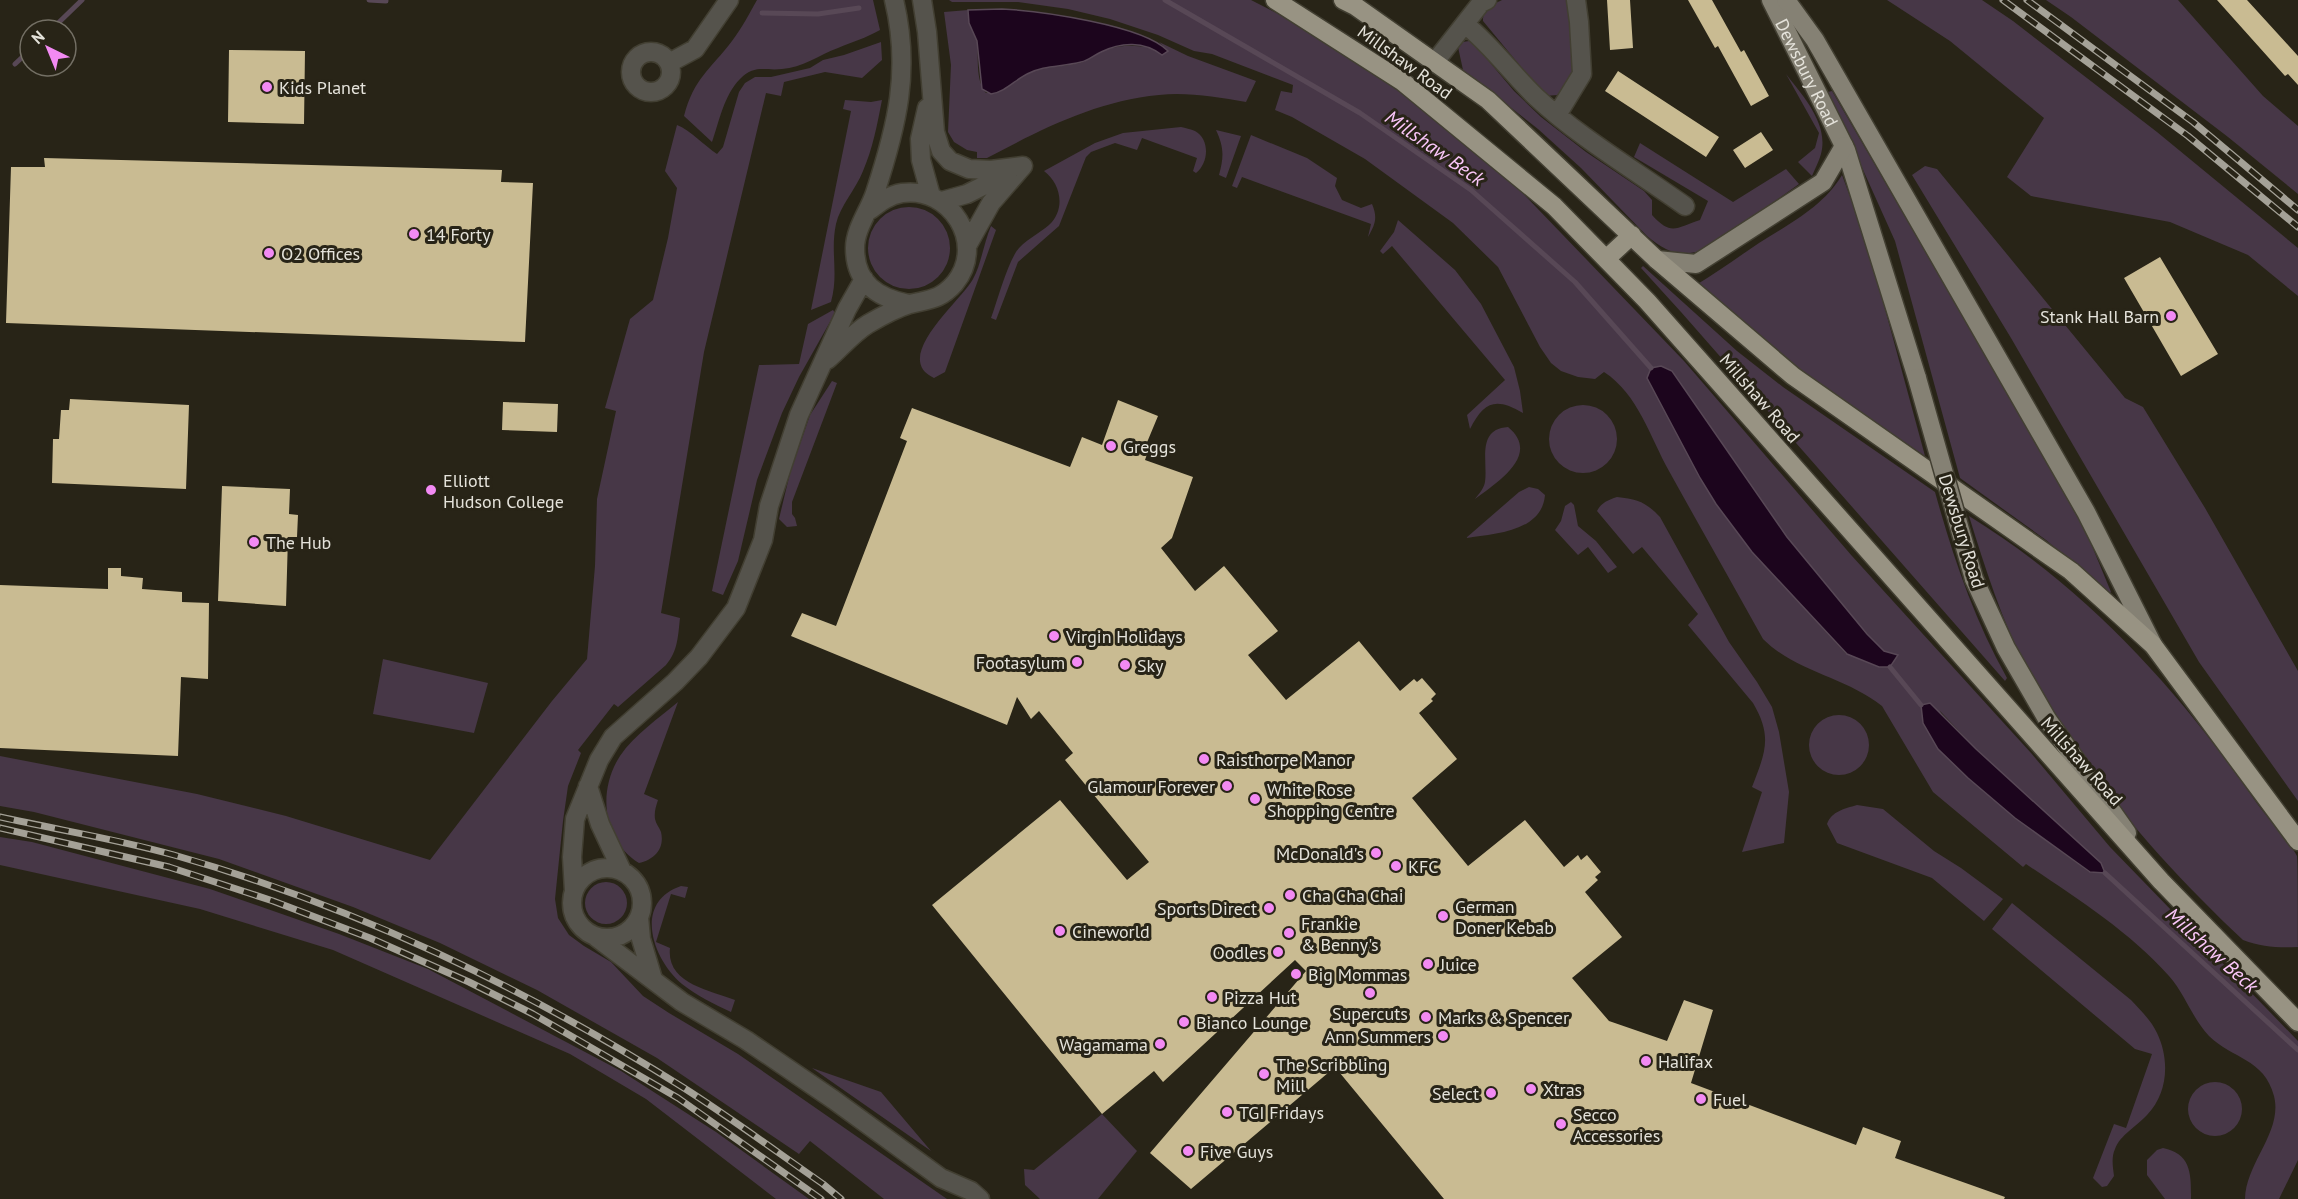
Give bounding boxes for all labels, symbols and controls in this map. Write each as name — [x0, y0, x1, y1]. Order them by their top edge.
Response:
street label: Dewsbury Road — [1771, 15, 1844, 130]
north arrow — [18, 18, 78, 78]
street label: Millshaw Road — [1353, 20, 1457, 104]
text: N — [27, 26, 48, 48]
place label: Kids Planet — [279, 76, 366, 99]
marker: Kids Planet — [260, 80, 274, 94]
water label: Millshaw Beck — [1380, 104, 1491, 192]
place label: 14 Forty — [426, 223, 491, 246]
marker: 14 Forty — [407, 227, 421, 241]
place label: O2 Offices — [281, 242, 360, 265]
marker: O2 Offices — [262, 246, 276, 260]
place label: Stank Hall Barn — [2040, 305, 2159, 328]
marker: Stank Hall Barn — [2164, 309, 2178, 323]
street label: Millshaw Road — [1715, 348, 1805, 448]
place label: Greggs — [1123, 435, 1176, 458]
marker: Greggs — [1104, 439, 1118, 453]
place label: Elliott Hudson College — [443, 469, 564, 513]
street label: Dewsbury Road — [1934, 471, 1990, 591]
marker: Elliott Hudson College — [424, 483, 438, 497]
place label: The Hub — [266, 531, 331, 554]
marker: The Hub — [247, 535, 261, 549]
place label: Virgin Holidays — [1065, 625, 1183, 648]
marker: Virgin Holidays — [1047, 629, 1061, 643]
place label: Footasylum — [976, 651, 1065, 674]
place label: Sky — [1137, 654, 1164, 677]
marker: Footasylum — [1070, 655, 1084, 669]
marker: Sky — [1118, 658, 1132, 672]
street label: Millshaw Road — [2036, 712, 2128, 810]
place label: Raisthorpe Manor — [1216, 748, 1352, 771]
marker: Raisthorpe Manor — [1197, 752, 1211, 766]
place label: Glamour Forever — [1087, 775, 1215, 798]
place label: White Rose Shopping Centre — [1267, 778, 1395, 822]
marker: Glamour Forever — [1220, 779, 1234, 793]
marker: White Rose Shopping Centre — [1248, 792, 1262, 806]
place label: McDonald's — [1276, 842, 1364, 865]
marker: McDonald's — [1369, 846, 1383, 860]
place label: KFC — [1408, 855, 1439, 878]
marker: KFC — [1389, 859, 1403, 873]
place label: Cha Cha Chai — [1302, 884, 1404, 907]
marker: Cha Cha Chai — [1283, 888, 1297, 902]
place label: German Doner Kebab — [1455, 895, 1554, 939]
place label: Sports Direct — [1157, 897, 1257, 920]
marker: Sports Direct — [1262, 901, 1276, 915]
water label: Millshaw Beck — [2160, 902, 2264, 999]
marker: German Doner Kebab — [1436, 909, 1450, 923]
place label: Frankie & Benny's — [1301, 912, 1379, 956]
place label: Cineworld — [1072, 920, 1150, 943]
marker: Cineworld — [1053, 924, 1067, 938]
marker: Frankie & Benny's — [1282, 926, 1296, 940]
place label: Oodles — [1212, 941, 1266, 964]
marker: Oodles — [1271, 945, 1285, 959]
place label: Juice — [1439, 953, 1477, 976]
marker: Juice — [1421, 957, 1435, 971]
place label: Big Mommas — [1308, 963, 1407, 986]
marker: Big Mommas — [1289, 967, 1303, 981]
place label: Pizza Hut — [1224, 986, 1297, 1009]
marker: Supercuts — [1363, 986, 1377, 1000]
marker: Pizza Hut — [1205, 990, 1219, 1004]
place label: Supercuts — [1332, 1002, 1408, 1025]
place label: Marks & Spencer — [1438, 1006, 1569, 1029]
marker: Marks & Spencer — [1419, 1010, 1433, 1024]
place label: Bianco Lounge — [1196, 1011, 1309, 1034]
marker: Bianco Lounge — [1177, 1015, 1191, 1029]
place label: Ann Summers — [1325, 1025, 1431, 1048]
marker: Ann Summers — [1436, 1029, 1450, 1043]
place label: Wagamama — [1059, 1033, 1148, 1056]
marker: Wagamama — [1153, 1037, 1167, 1051]
place label: Halifax — [1658, 1050, 1713, 1073]
place label: The Scribbling Mill — [1276, 1053, 1387, 1097]
marker: Halifax — [1639, 1054, 1653, 1068]
marker: The Scribbling Mill — [1257, 1067, 1271, 1081]
place label: Xtras — [1543, 1078, 1582, 1101]
place label: Select — [1432, 1082, 1479, 1105]
marker: Xtras — [1524, 1082, 1538, 1096]
marker: Select — [1484, 1086, 1498, 1100]
place label: Fuel — [1713, 1088, 1747, 1111]
marker: Fuel — [1694, 1092, 1708, 1106]
place label: TGI Fridays — [1239, 1101, 1324, 1124]
place label: Secco Accessories — [1573, 1103, 1660, 1147]
marker: TGI Fridays — [1220, 1105, 1234, 1119]
marker: Secco Accessories — [1554, 1117, 1568, 1131]
place label: Five Guys — [1200, 1140, 1273, 1163]
marker: Five Guys — [1181, 1144, 1195, 1158]

